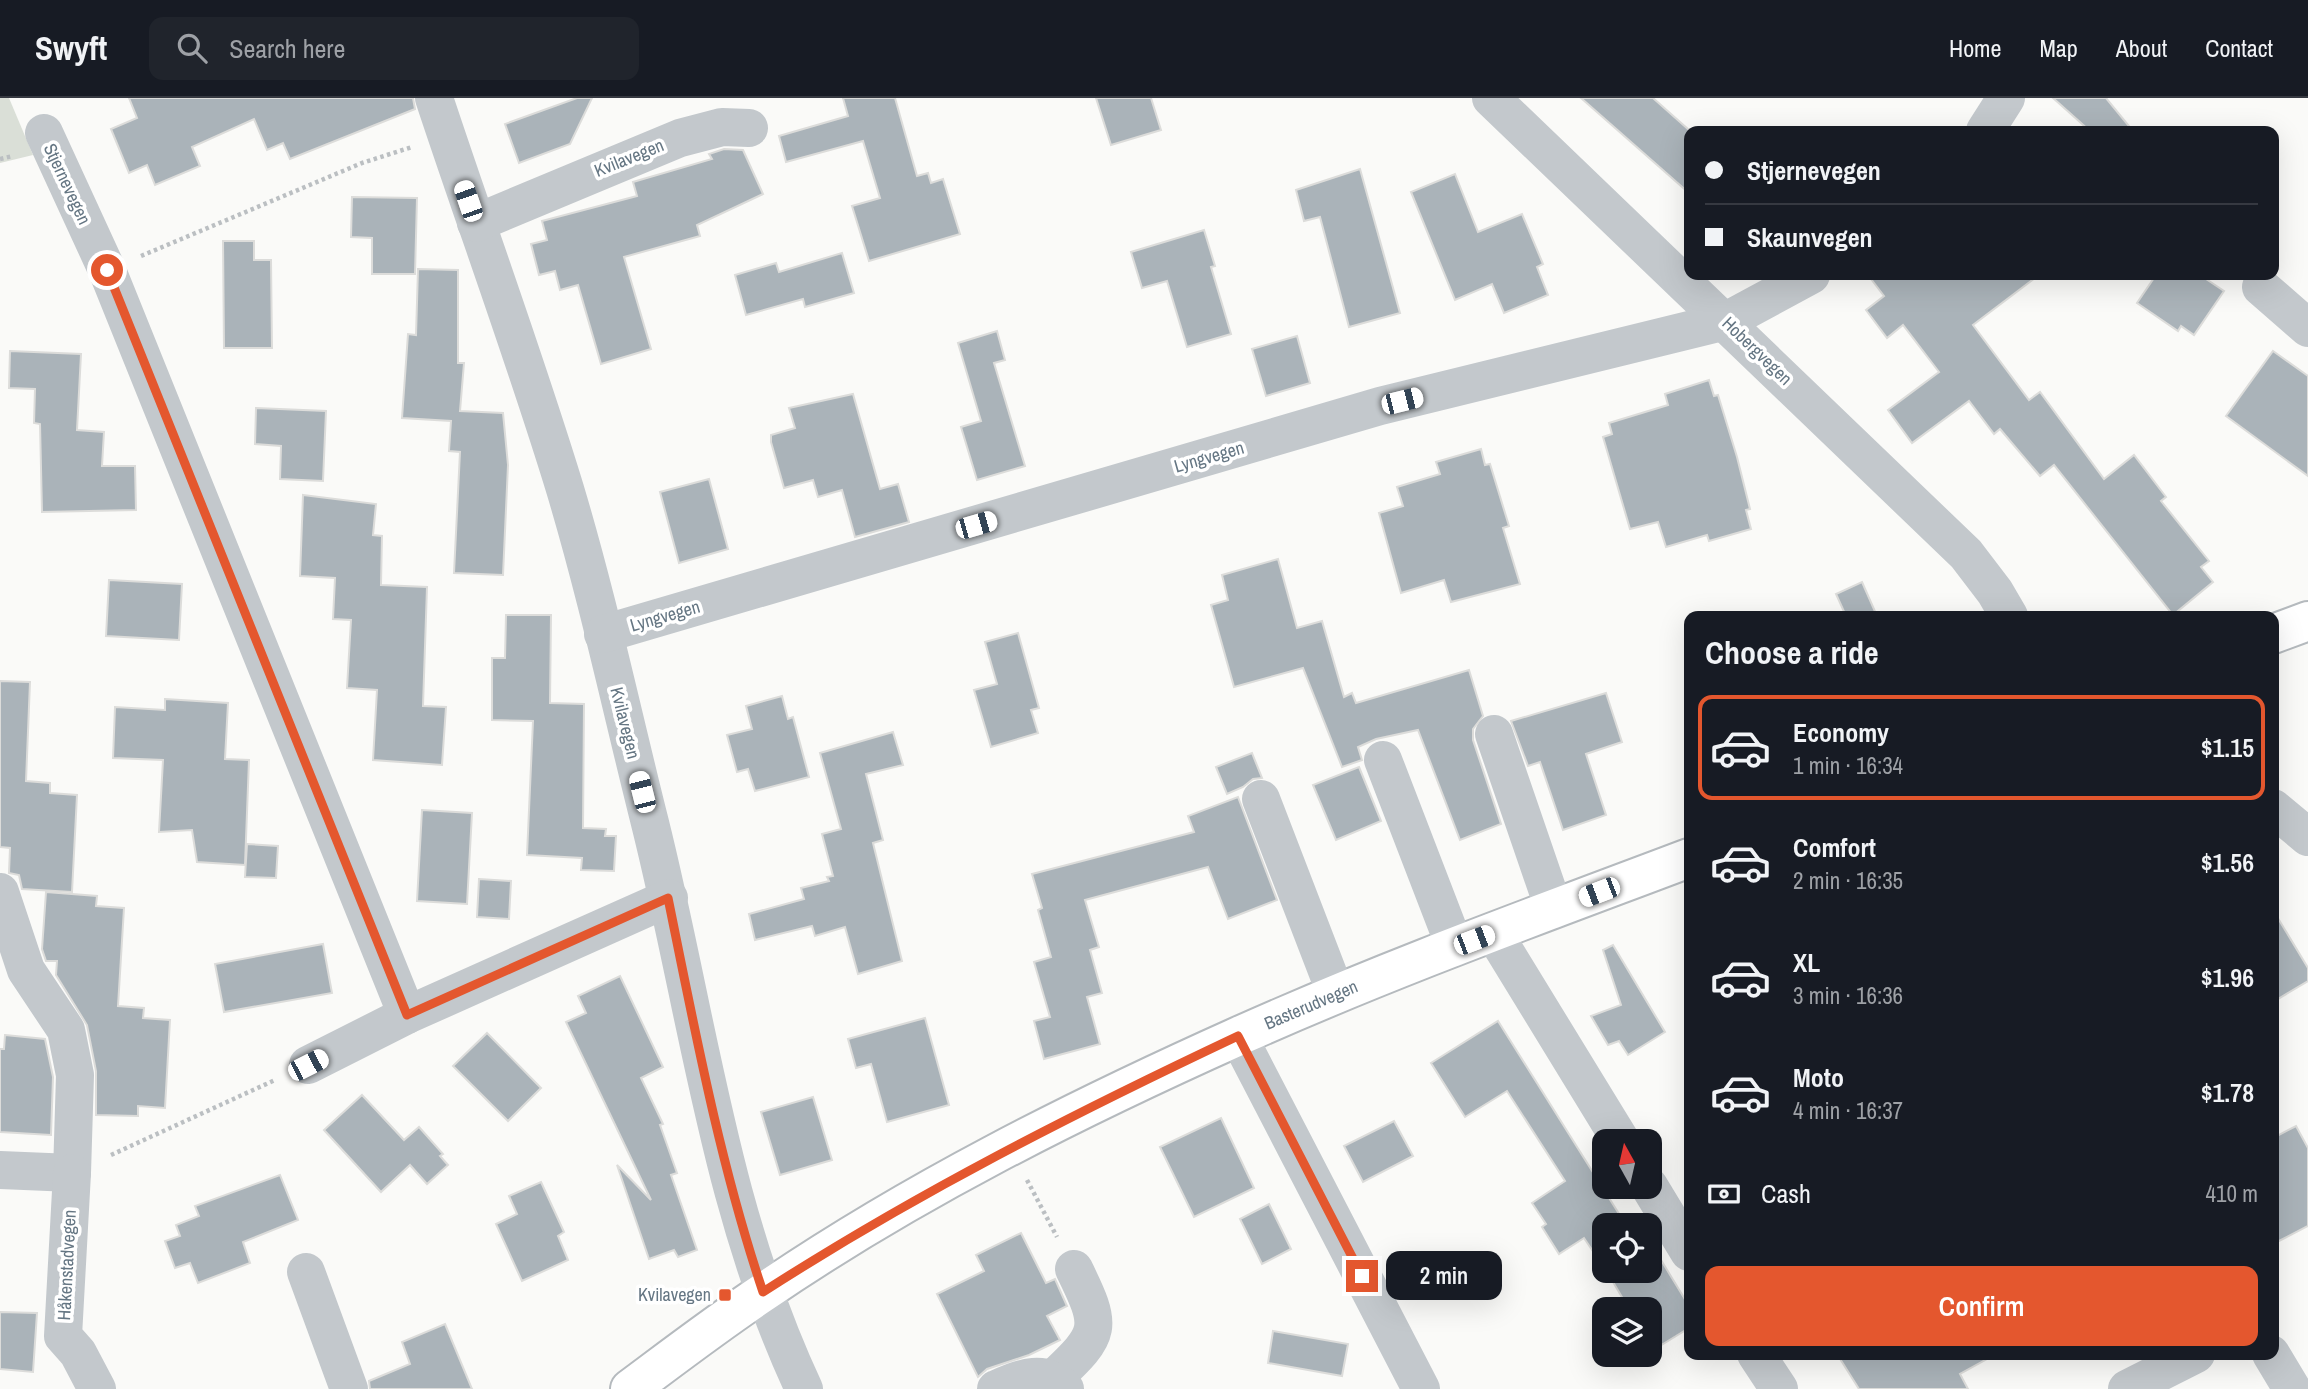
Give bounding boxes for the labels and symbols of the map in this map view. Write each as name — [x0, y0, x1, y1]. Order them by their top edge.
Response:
street label: Kvilavegen — [590, 132, 667, 183]
street label: Stjernevegen — [38, 139, 97, 228]
car — [452, 178, 485, 224]
route start — [91, 254, 123, 286]
street label: Hobergvegen — [1717, 311, 1798, 390]
car — [1380, 386, 1425, 416]
street label: Lyngvegen — [1171, 435, 1247, 478]
car — [953, 509, 1000, 541]
street label: Lyngvegen — [627, 594, 703, 637]
street label: Kvilavegen — [605, 684, 646, 761]
car — [627, 769, 658, 815]
car — [1576, 875, 1623, 909]
car — [1451, 923, 1498, 957]
street label: Basterudvegen — [1260, 974, 1361, 1035]
car — [285, 1046, 332, 1084]
north arrow — [1592, 1129, 1662, 1199]
street label: Håkenstadvegen — [51, 1209, 82, 1321]
callout: 2 min — [1386, 1252, 1502, 1300]
route end — [1346, 1260, 1378, 1292]
place label: Kvilavegen — [638, 1282, 711, 1307]
marker: Kvilavegen — [717, 1287, 733, 1303]

